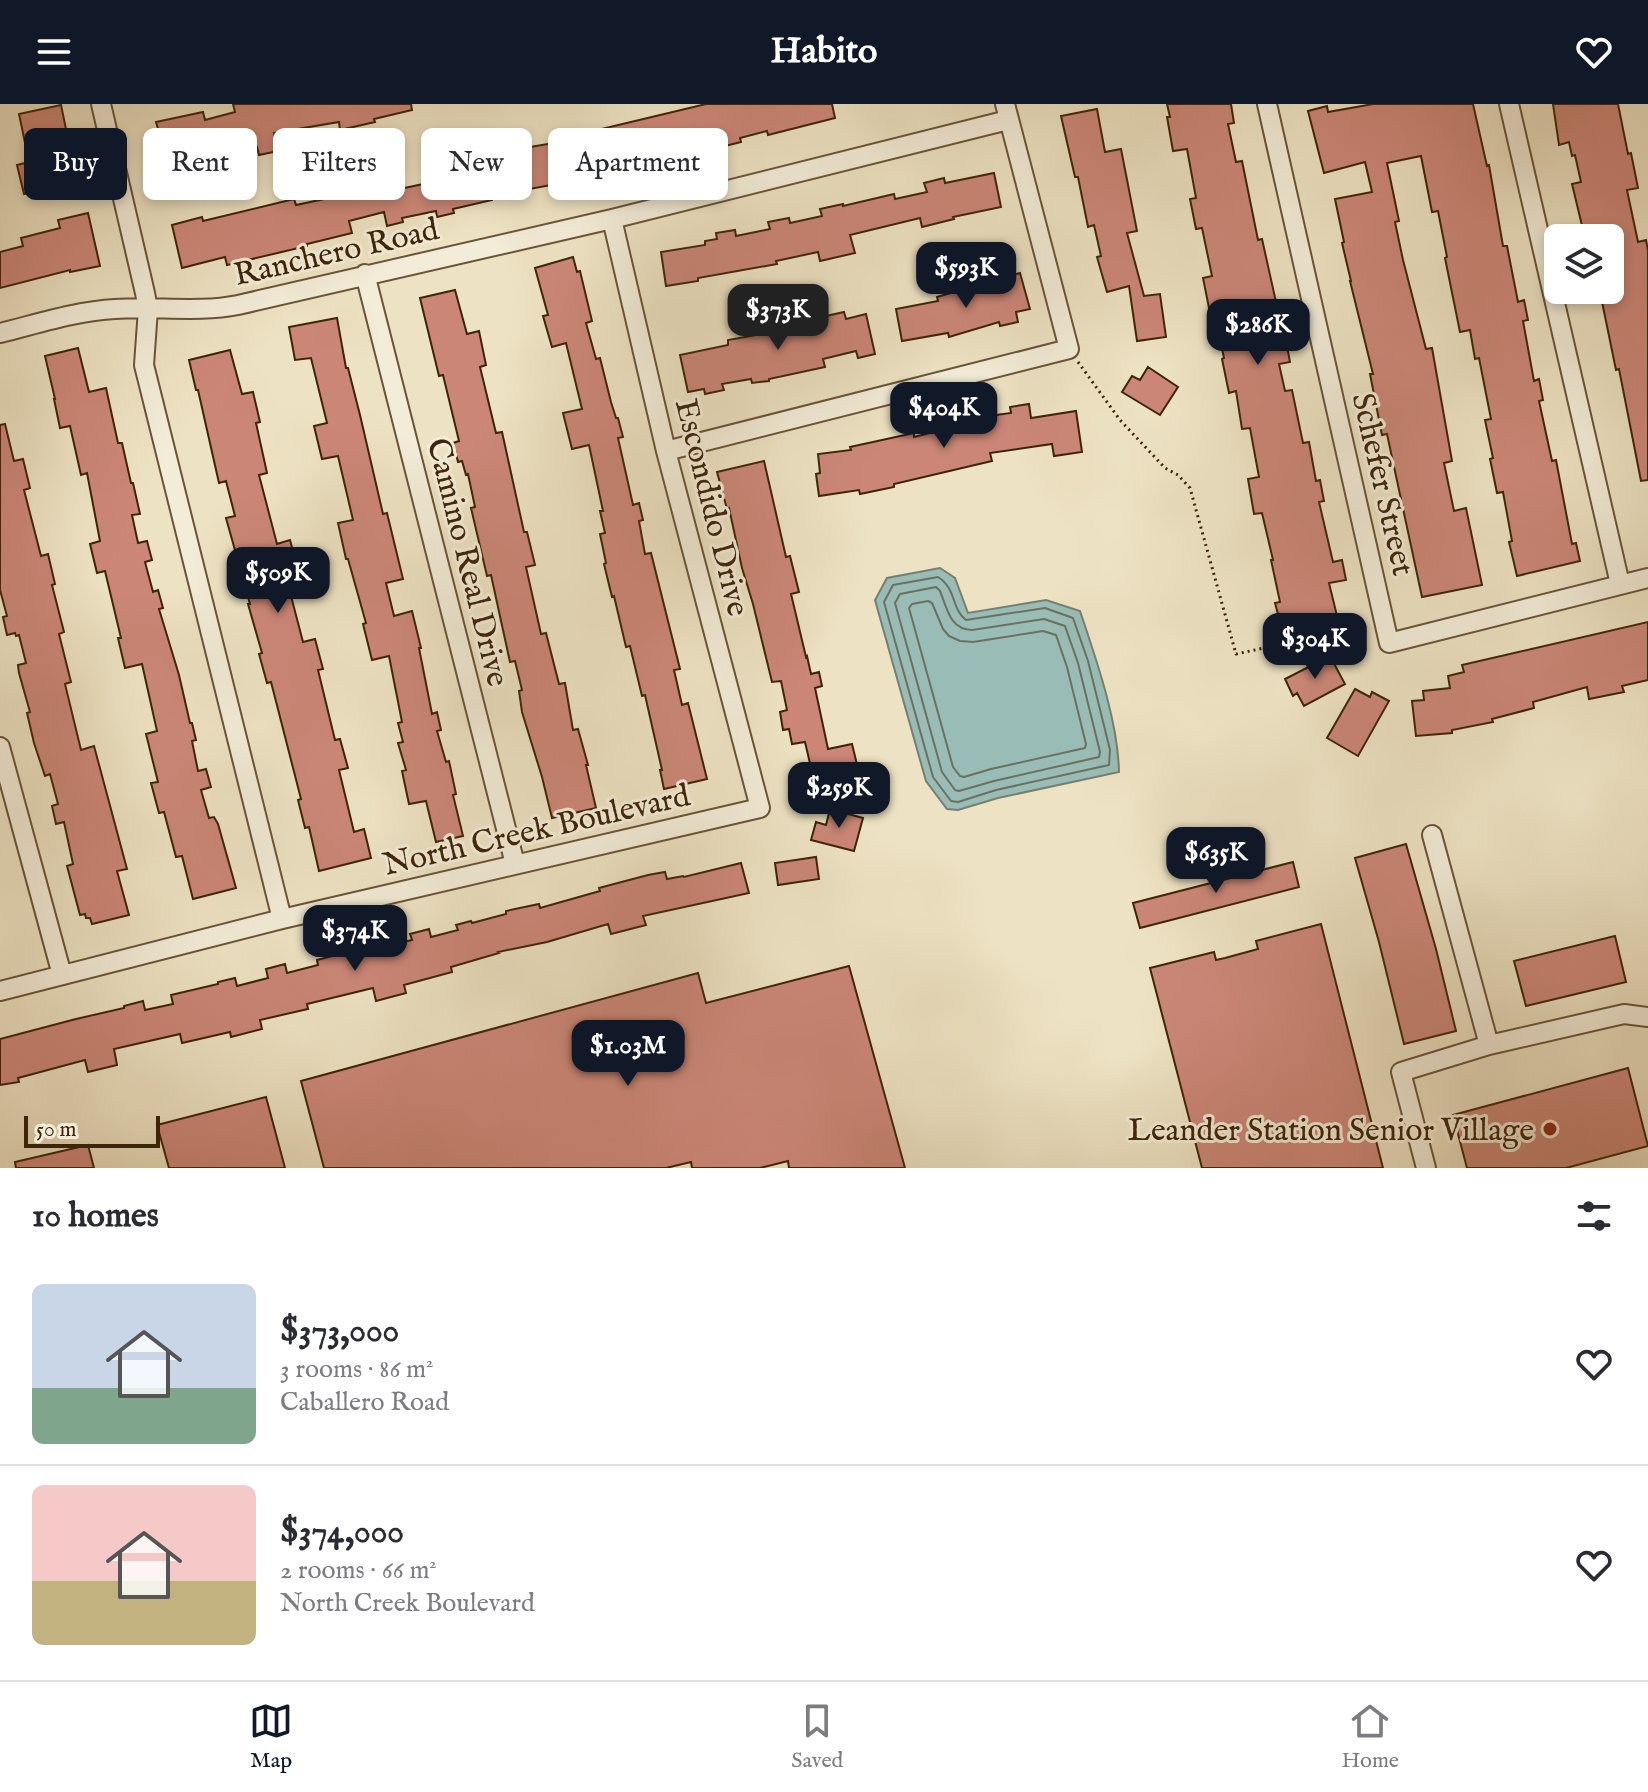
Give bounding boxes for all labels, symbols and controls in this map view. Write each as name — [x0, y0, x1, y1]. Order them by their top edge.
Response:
text: Habito — [771, 29, 877, 75]
icon: menu — [32, 30, 76, 74]
icon: heart — [1572, 30, 1616, 74]
chip: Buy — [24, 128, 127, 200]
chip: Rent — [143, 128, 257, 200]
chip: Filters — [273, 128, 405, 200]
chip: New — [421, 128, 532, 200]
chip: Apartment — [548, 128, 728, 200]
street label: Ranchero Road — [230, 210, 444, 297]
map controls — [1544, 224, 1624, 304]
button: layers — [1544, 224, 1624, 304]
pin: $593K — [910, 242, 1022, 310]
text: $593K — [934, 251, 998, 284]
pin: $373K — [722, 284, 834, 352]
text: $373K — [746, 293, 810, 326]
pin: $286K — [1202, 299, 1314, 367]
text: $286K — [1225, 308, 1291, 341]
pin: $404K — [888, 382, 1000, 450]
street label: Schefer Street — [1341, 389, 1422, 580]
text: $404K — [908, 391, 980, 424]
street label: Escondido Drive — [664, 395, 757, 621]
street label: Camino Real Drive — [416, 434, 517, 691]
pin: $509K — [222, 547, 334, 615]
text: $509K — [245, 556, 311, 589]
pin: $304K — [1259, 613, 1371, 681]
text: $304K — [1281, 622, 1349, 655]
pin: $259K — [783, 762, 895, 830]
text: $259K — [806, 771, 872, 804]
street label: North Creek Boulevard — [379, 776, 695, 887]
pin: $635K — [1160, 827, 1272, 895]
text: $635K — [1184, 836, 1248, 869]
pin: $374K — [299, 905, 411, 973]
text: $374K — [321, 914, 389, 947]
pin: $1.03M — [563, 1020, 693, 1088]
text: $1.03M — [590, 1029, 666, 1062]
place label: Leander Station Senior Village — [1128, 1111, 1534, 1152]
scale bar — [24, 1112, 160, 1148]
text: 50 m — [36, 1116, 77, 1144]
marker: Leander Station Senior Village — [1541, 1120, 1559, 1138]
icon: filters — [1572, 1194, 1616, 1238]
text: 10 homes — [32, 1195, 159, 1238]
text: $373,000 — [280, 1310, 399, 1353]
icon: home — [96, 1316, 192, 1412]
icon: heart — [1572, 1342, 1616, 1386]
text: 3 rooms · 86 m² — [280, 1353, 433, 1386]
text: Caballero Road — [280, 1386, 449, 1419]
text: $374,000 — [280, 1511, 404, 1554]
icon: home — [96, 1517, 192, 1613]
icon: heart — [1572, 1543, 1616, 1587]
text: 2 rooms · 66 m² — [280, 1554, 437, 1587]
text: North Creek Boulevard — [280, 1587, 535, 1620]
tab: Map — [249, 1699, 293, 1775]
tab: Saved — [791, 1699, 843, 1775]
tab: Home — [1341, 1699, 1399, 1775]

